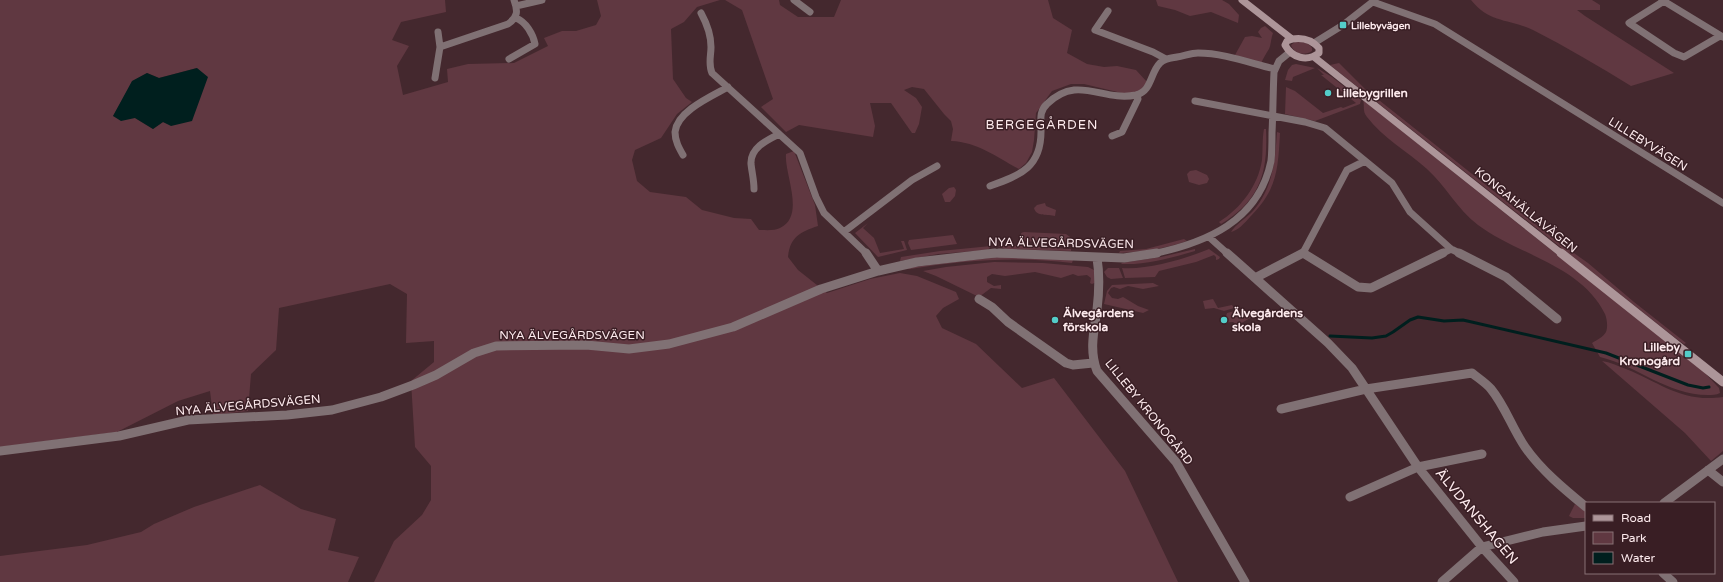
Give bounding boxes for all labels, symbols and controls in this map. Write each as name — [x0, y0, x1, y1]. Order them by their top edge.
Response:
marker: Lillebyvägen — [1338, 20, 1348, 30]
place label: Lillebyvägen — [1351, 20, 1410, 32]
place label: Lillebygrillen — [1336, 86, 1408, 101]
marker: Lillebygrillen — [1323, 88, 1333, 98]
street label: LILLEBYVÄGEN — [1606, 114, 1690, 174]
district label: BERGEGÅRDEN — [986, 116, 1098, 133]
street label: KONGAHÄLLAVÄGEN — [1472, 164, 1580, 256]
street label: NYA ÄLVEGÅRDSVÄGEN — [988, 235, 1134, 251]
place label: Älvegårdens förskola — [1062, 306, 1134, 334]
place label: Älvegårdens skola — [1232, 306, 1303, 334]
marker: Älvegårdens förskola — [1050, 315, 1060, 325]
marker: Älvegårdens skola — [1219, 315, 1229, 325]
street label: NYA ÄLVEGÅRDSVÄGEN — [499, 328, 645, 342]
place label: Lilleby Kronogård — [1619, 340, 1681, 369]
marker: Lilleby Kronogård — [1683, 349, 1693, 359]
street label: LILLEBY KRONOGÅRD — [1102, 356, 1196, 468]
street label: NYA ÄLVEGÅRDSVÄGEN — [175, 392, 321, 418]
street label: ÄLVDANSHAGEN — [1432, 465, 1522, 568]
legend — [1585, 502, 1715, 574]
text: Road — [1621, 511, 1651, 525]
text: Park — [1621, 531, 1647, 545]
text: Water — [1621, 551, 1656, 565]

